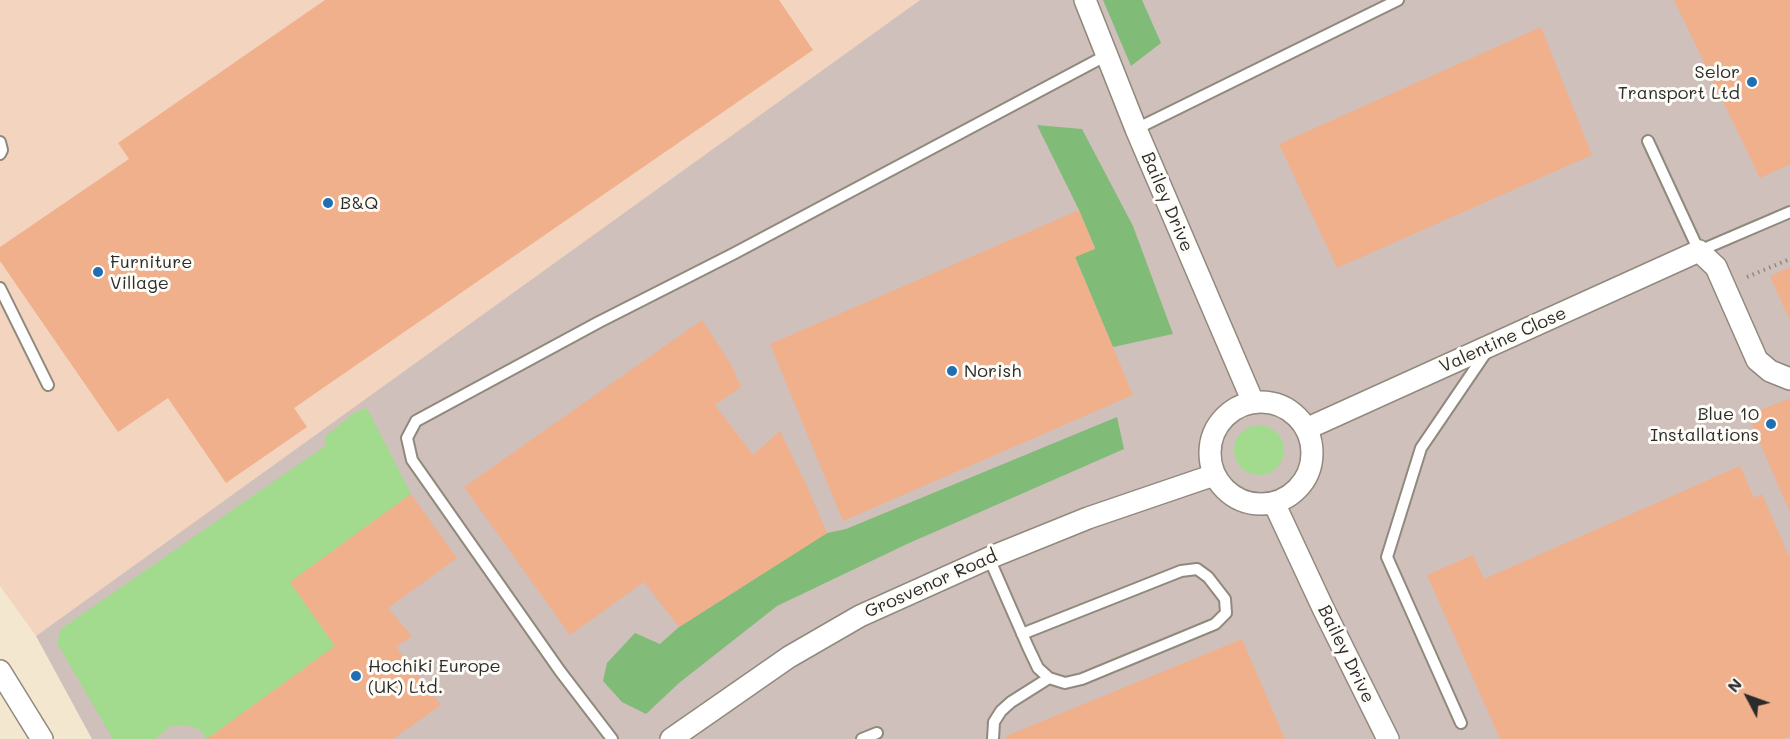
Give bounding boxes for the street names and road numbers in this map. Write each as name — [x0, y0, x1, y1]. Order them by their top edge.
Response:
street label: Bailey Drive — [1136, 149, 1198, 255]
street label: Valentine Close — [1436, 302, 1570, 378]
street label: Grosvenor Road — [861, 545, 1001, 623]
street label: Bailey Drive — [1313, 601, 1379, 707]

